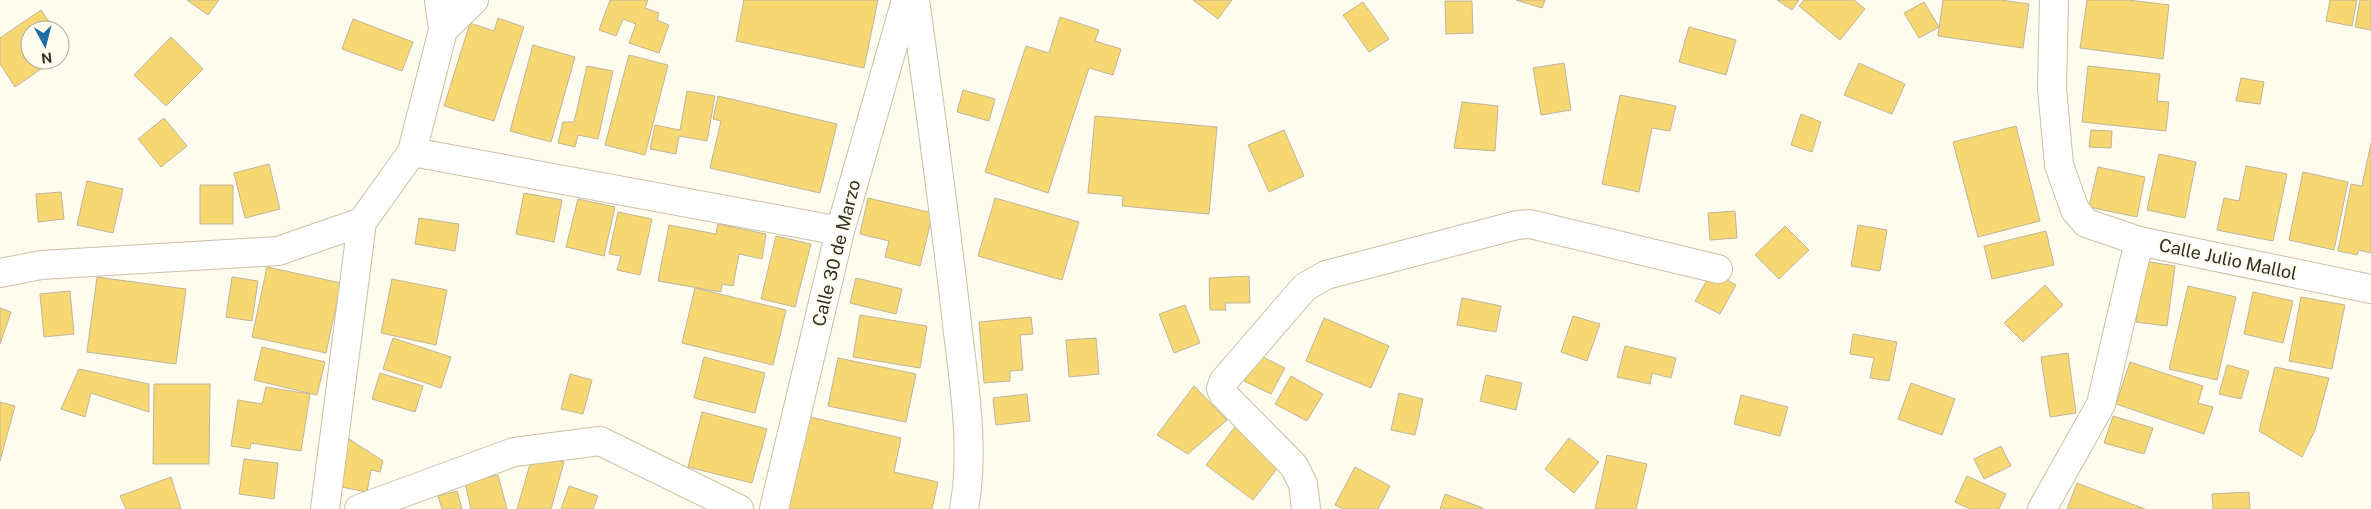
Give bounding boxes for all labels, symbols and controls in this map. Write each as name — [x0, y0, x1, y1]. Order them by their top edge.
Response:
north arrow — [20, 20, 70, 70]
text: N — [40, 49, 53, 67]
street label: Calle 30 de Marzo — [808, 178, 864, 328]
street label: Calle Julio Mallol — [2157, 234, 2299, 284]

